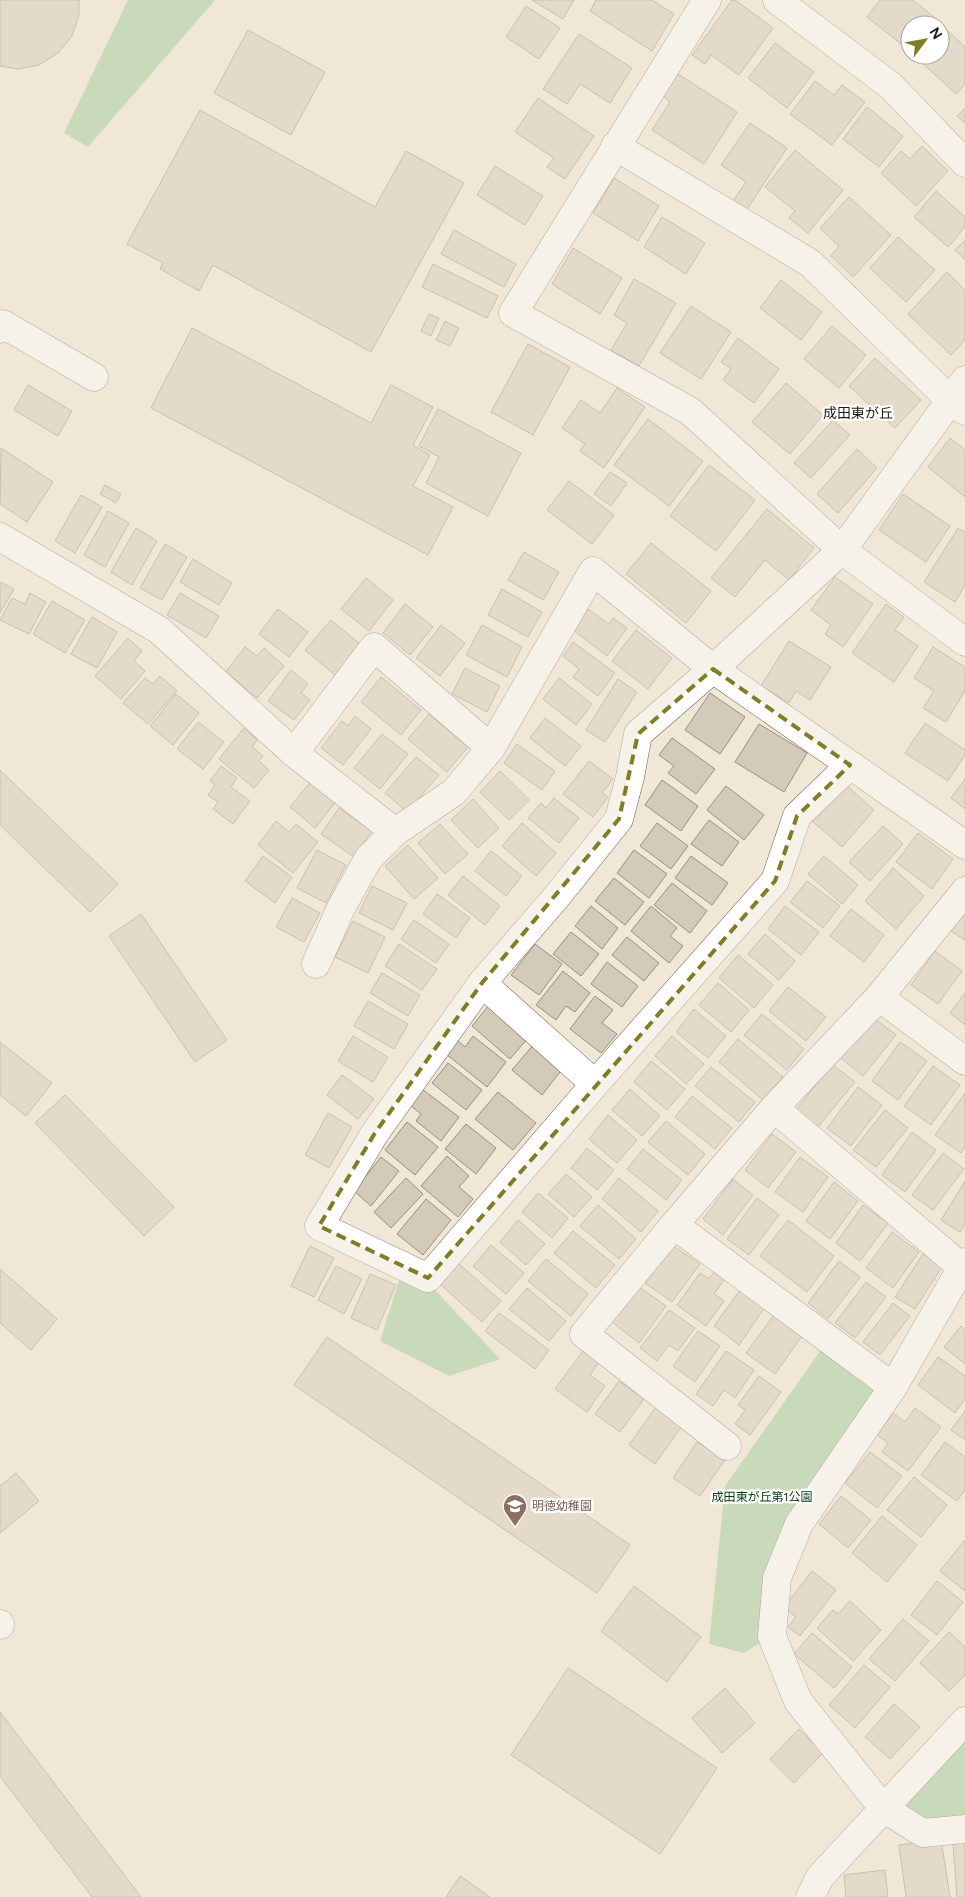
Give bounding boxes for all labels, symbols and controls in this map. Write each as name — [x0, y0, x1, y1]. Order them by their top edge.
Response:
north arrow — [900, 15, 950, 65]
text: N — [926, 24, 946, 42]
district label: 成田東が丘 — [823, 405, 893, 422]
park label: 成田東が丘第1公園 — [712, 1490, 812, 1504]
school or university icon: 明徳幼稚園 — [502, 1493, 528, 1527]
place label: 明徳幼稚園 — [532, 1499, 592, 1513]

